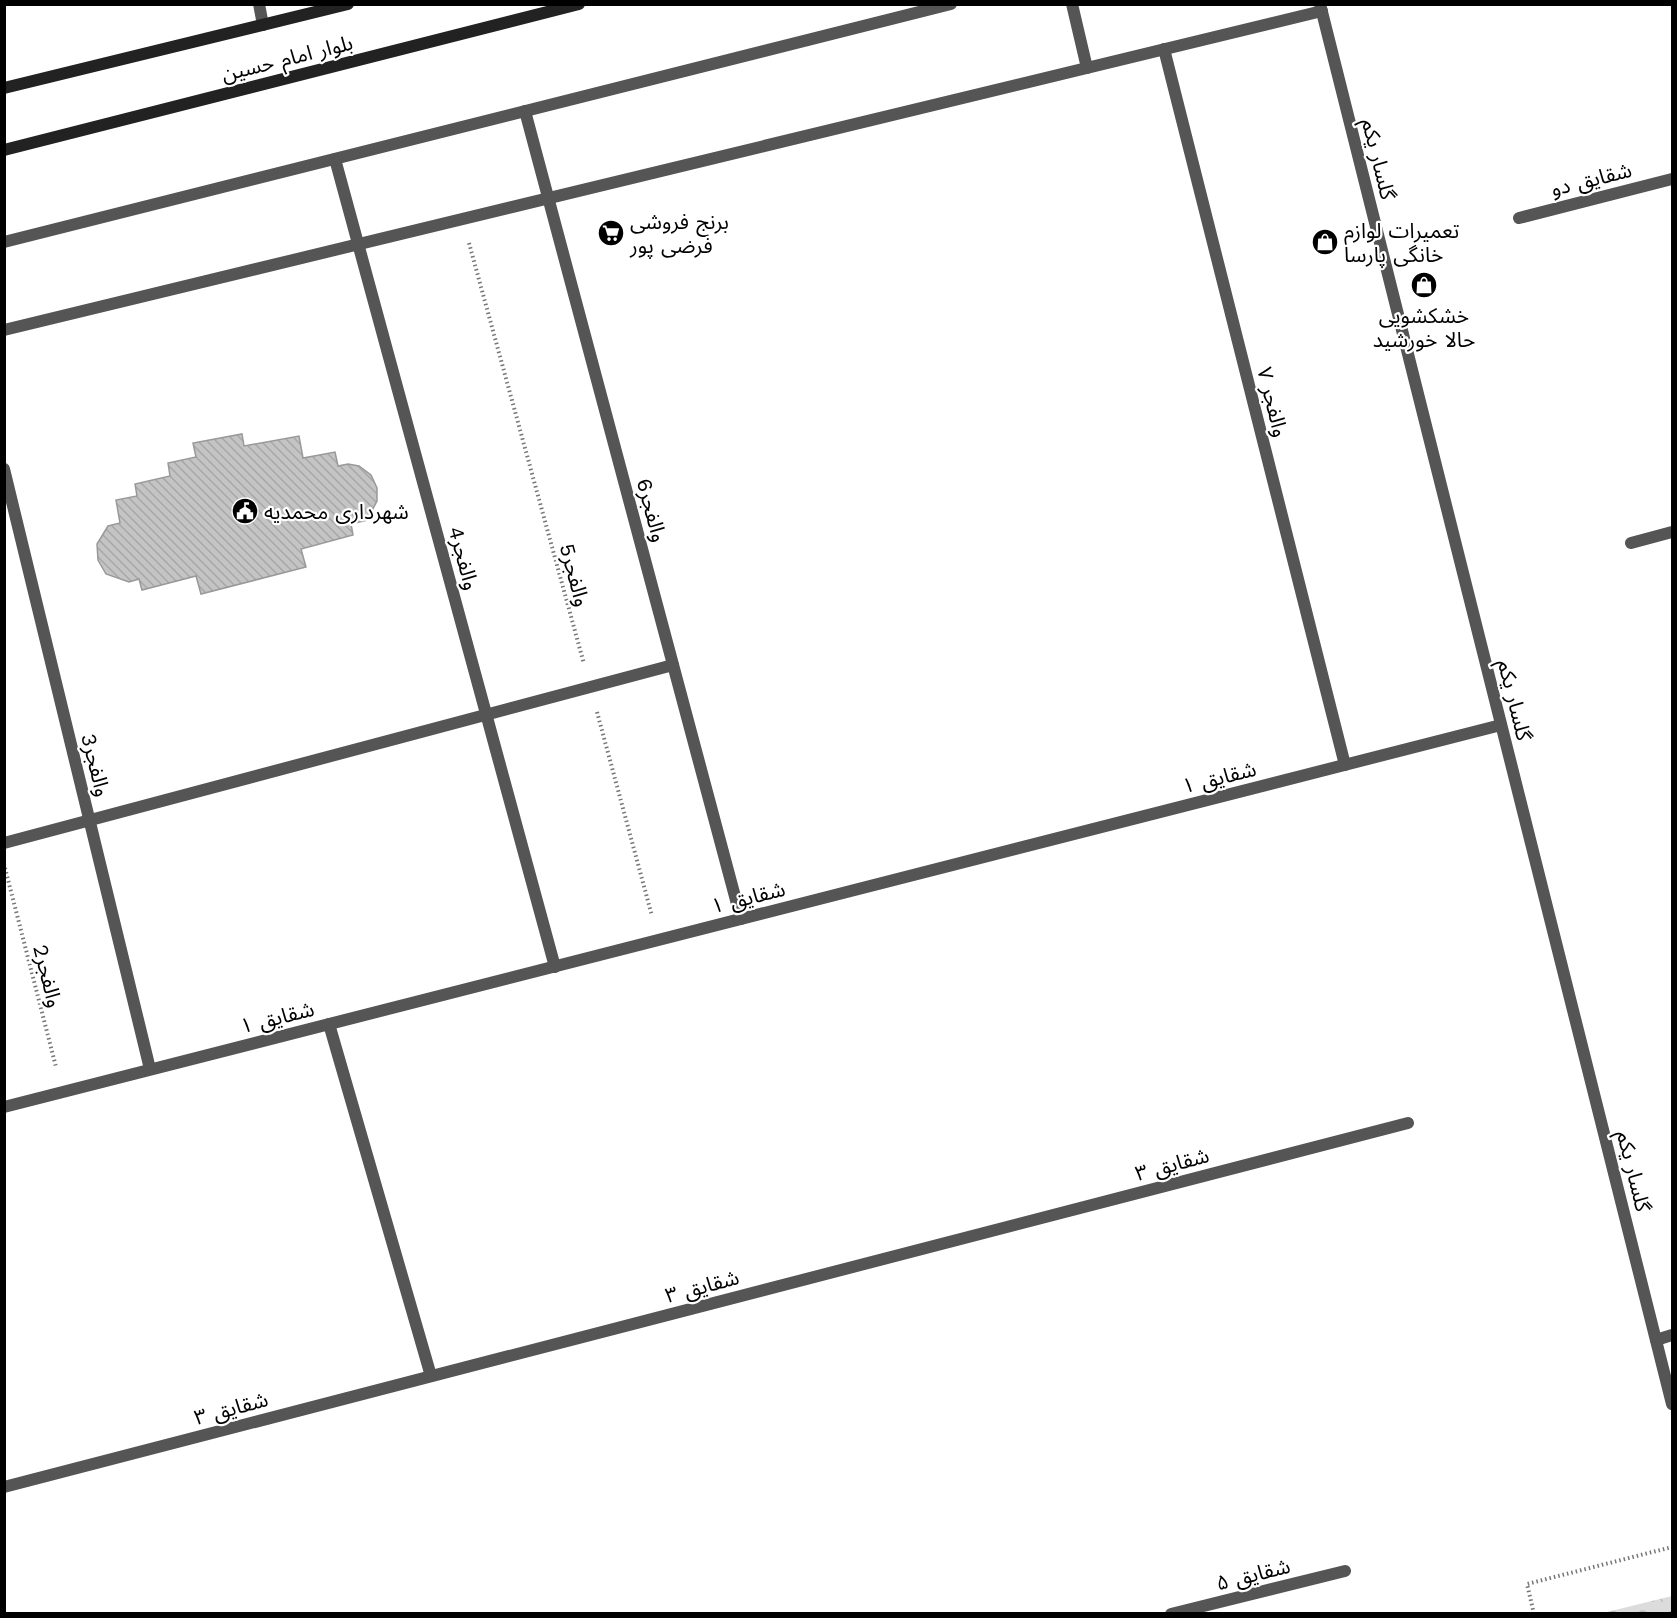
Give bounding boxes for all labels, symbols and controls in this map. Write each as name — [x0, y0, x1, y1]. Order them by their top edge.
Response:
street label: بلوار امام حسین — [219, 30, 356, 90]
street label: گلسار یکم — [1354, 116, 1401, 203]
street label: شقایق دو — [1548, 157, 1634, 202]
place label: برنج فروشی فرضی پور — [629, 209, 729, 259]
supermarket icon: برنج فروشی فرضی پور — [596, 218, 626, 248]
place label: تعمیرات لوازم خانگی پارسا — [1344, 218, 1459, 268]
shop icon: تعمیرات لوازم خانگی پارسا — [1310, 227, 1340, 257]
shop icon: خشکشویی حالا خورشید — [1409, 270, 1439, 300]
place label: خشکشویی حالا خورشید — [1373, 303, 1475, 352]
street label: والفجر ۷ — [1252, 364, 1294, 440]
street label: والفجر6 — [632, 476, 672, 544]
public building icon: شهرداری محمدیه — [230, 496, 260, 526]
place label: شهرداری محمدیه — [264, 499, 409, 524]
street label: والفجر4 — [444, 523, 484, 593]
street label: والفجر5 — [555, 541, 595, 609]
street label: گلسار یکم — [1490, 657, 1537, 744]
street label: والفجر3 — [76, 731, 116, 799]
street label: شقایق ۱ — [1179, 756, 1259, 799]
street label: شقایق ۱ — [708, 876, 788, 919]
street label: والفجر2 — [28, 942, 68, 1010]
street label: شقایق ۱ — [237, 996, 317, 1039]
street label: گلسار یکم — [1609, 1128, 1656, 1215]
street label: شقایق ۳ — [1132, 1142, 1212, 1187]
street label: شقایق ۳ — [662, 1264, 742, 1309]
street label: شقایق ۳ — [191, 1386, 271, 1431]
street label: شقایق ۵ — [1213, 1553, 1293, 1596]

